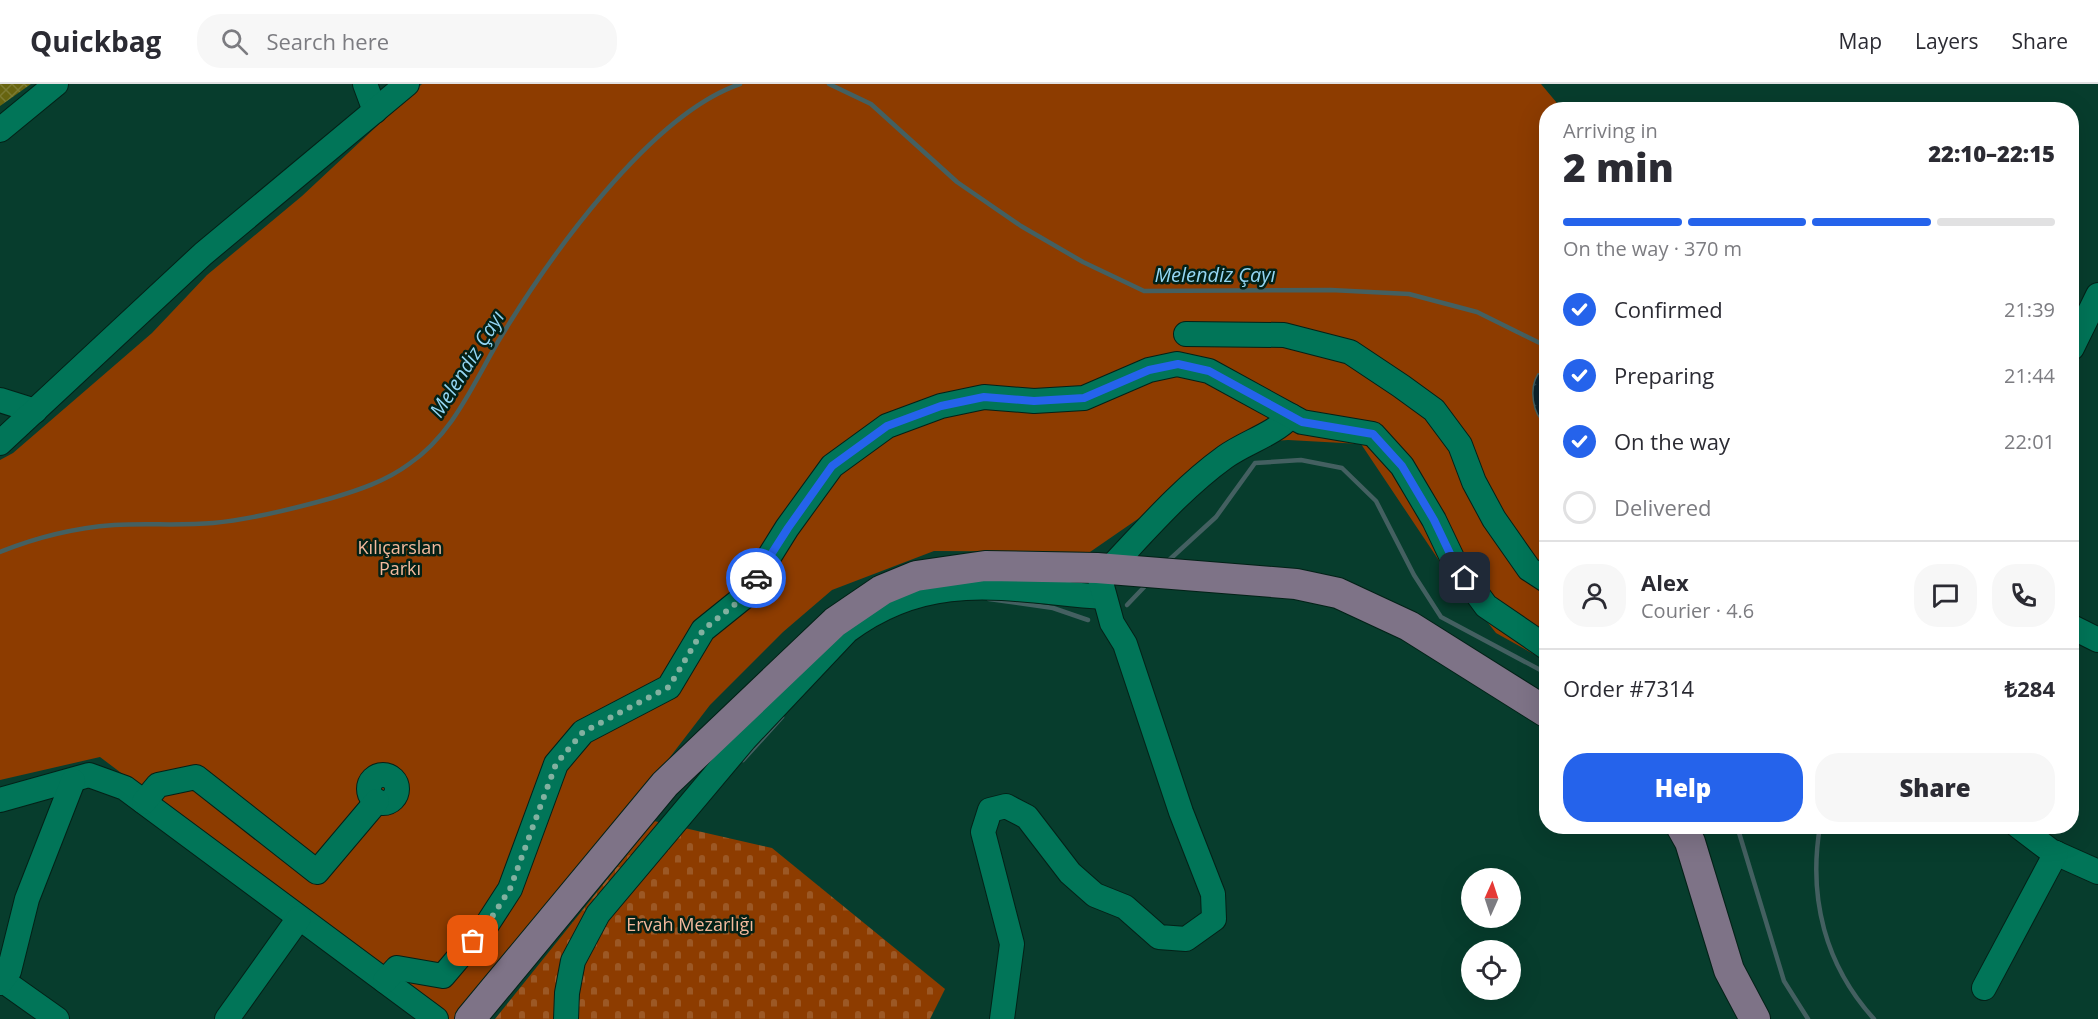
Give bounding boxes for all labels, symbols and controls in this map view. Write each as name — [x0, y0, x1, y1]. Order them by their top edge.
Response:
search box — [197, 14, 617, 68]
text: Quickbag — [30, 22, 161, 60]
icon: search — [218, 25, 251, 58]
text: Search here — [266, 26, 389, 56]
text: Map — [1839, 27, 1882, 55]
text: Layers — [1915, 27, 1979, 55]
text: Share — [2012, 27, 2068, 55]
text: Arriving in — [1563, 117, 1658, 144]
text: 22:10–22:15 — [1928, 138, 2055, 168]
text: 2 min — [1563, 140, 1674, 193]
text: On the way · 370 m — [1563, 235, 1742, 262]
water label: Melendiz Çayı — [1154, 261, 1276, 288]
icon: check — [1563, 293, 1596, 326]
text: Confirmed — [1614, 294, 1723, 324]
text: 21:39 — [2004, 296, 2055, 323]
water label: Melendiz Çayı — [423, 305, 510, 422]
icon: check — [1563, 359, 1596, 392]
text: Preparing — [1614, 360, 1714, 390]
text: 21:44 — [2004, 362, 2055, 389]
icon: check — [1563, 425, 1596, 458]
text: On the way — [1614, 426, 1730, 456]
text: 22:01 — [2004, 428, 2055, 455]
text: Delivered — [1614, 492, 1712, 522]
park label: Kılıçarslan Parkı — [358, 535, 442, 580]
courier — [726, 548, 786, 608]
pin — [1439, 552, 1490, 603]
icon: home — [1448, 561, 1481, 594]
icon: car — [740, 562, 773, 595]
button: person — [1563, 564, 1626, 627]
button: chat — [1914, 564, 1977, 627]
button: phone — [1992, 564, 2055, 627]
text: Alex — [1641, 567, 1689, 597]
text: Courier · 4.6 — [1641, 597, 1754, 624]
text: Order #7314 — [1563, 673, 1694, 703]
text: ₺284 — [2005, 673, 2055, 703]
button: Help — [1563, 753, 1803, 822]
button: Share — [1815, 753, 2055, 822]
north arrow — [1461, 868, 1521, 928]
map controls — [1461, 868, 1521, 1000]
park label: Ervah Mezarlığı — [626, 912, 754, 936]
pin — [447, 915, 498, 966]
icon: bag — [456, 924, 489, 957]
button: locate — [1461, 940, 1521, 1000]

